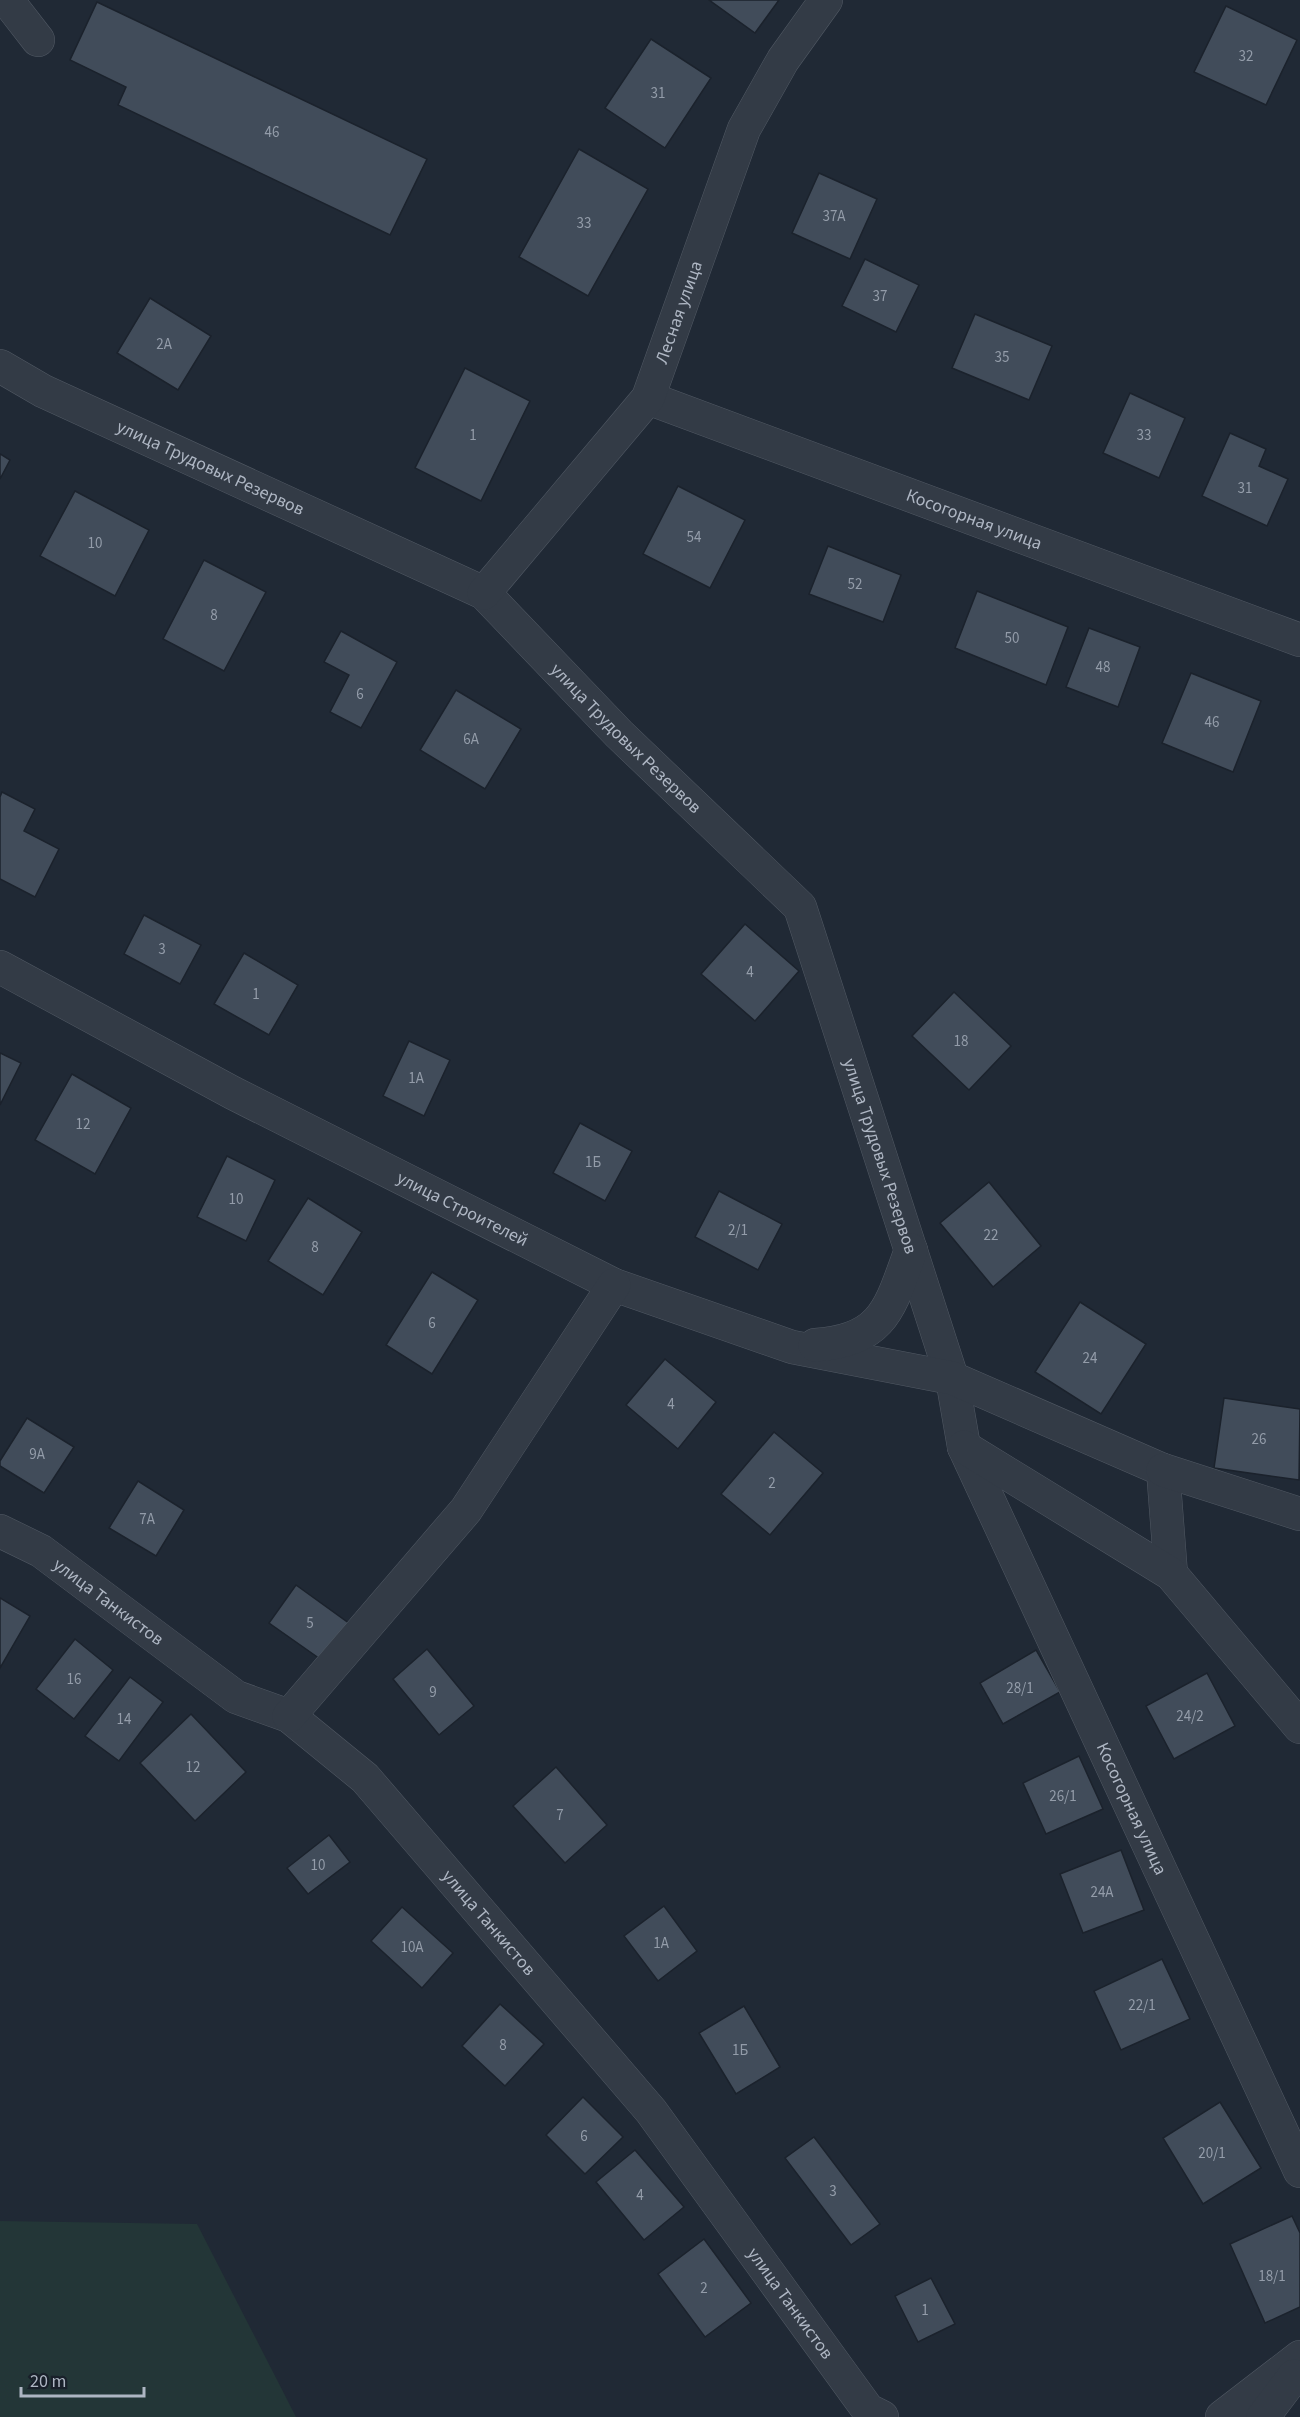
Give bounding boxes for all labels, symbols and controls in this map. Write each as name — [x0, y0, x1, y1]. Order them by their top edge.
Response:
house number: 32 — [1239, 46, 1253, 67]
house number: 31 — [651, 83, 665, 104]
house number: 46 — [265, 122, 279, 143]
house number: 37А — [822, 206, 846, 227]
house number: 33 — [577, 213, 591, 234]
street label: Лесная улица — [649, 257, 709, 367]
house number: 37 — [873, 286, 887, 307]
house number: 2А — [156, 334, 173, 355]
house number: 35 — [995, 347, 1009, 368]
street label: улица Трудовых Резервов — [113, 414, 309, 522]
house number: 1 — [469, 425, 477, 446]
house number: 33 — [1137, 425, 1151, 446]
house number: 31 — [1238, 478, 1252, 499]
street label: Косогорная улица — [903, 482, 1046, 556]
house number: 54 — [687, 527, 702, 548]
house number: 10 — [88, 533, 102, 554]
house number: 52 — [848, 574, 862, 595]
house number: 8 — [210, 605, 218, 626]
house number: 50 — [1005, 628, 1019, 649]
street label: улица Трудовых Резервов — [545, 657, 707, 819]
house number: 48 — [1096, 657, 1110, 678]
house number: 6 — [356, 684, 364, 705]
house number: 46 — [1205, 712, 1219, 733]
house number: 6А — [463, 729, 480, 750]
house number: 3 — [158, 939, 166, 960]
house number: 4 — [746, 962, 754, 983]
house number: 1 — [252, 984, 260, 1005]
house number: 18 — [954, 1031, 968, 1052]
street label: улица Трудовых Резервов — [837, 1055, 924, 1257]
house number: 1А — [408, 1068, 425, 1089]
house number: 12 — [76, 1114, 90, 1135]
house number: 1Б — [585, 1152, 601, 1173]
street label: улица Строителей — [392, 1165, 533, 1252]
house number: 10 — [229, 1189, 243, 1210]
house number: 2/1 — [728, 1220, 748, 1241]
house number: 22 — [984, 1225, 998, 1246]
house number: 8 — [311, 1237, 319, 1258]
house number: 6 — [428, 1313, 436, 1334]
house number: 24 — [1083, 1348, 1098, 1369]
house number: 4 — [667, 1394, 675, 1415]
house number: 26 — [1252, 1429, 1266, 1450]
house number: 9А — [29, 1444, 46, 1465]
house number: 2 — [768, 1473, 776, 1494]
house number: 7А — [139, 1509, 156, 1530]
street label: улица Танкистов — [48, 1552, 169, 1651]
house number: 5 — [306, 1613, 314, 1634]
house number: 16 — [67, 1669, 81, 1690]
house number: 28/1 — [1006, 1678, 1034, 1699]
house number: 9 — [429, 1682, 437, 1703]
house number: 24/2 — [1176, 1706, 1204, 1727]
house number: 14 — [117, 1709, 132, 1730]
street label: Косогорная улица — [1090, 1738, 1173, 1879]
house number: 12 — [186, 1757, 200, 1778]
house number: 26/1 — [1049, 1786, 1077, 1807]
house number: 7 — [556, 1805, 564, 1826]
house number: 10 — [311, 1855, 325, 1876]
street label: улица Танкистов — [436, 1864, 542, 1981]
house number: 24А — [1090, 1882, 1114, 1903]
house number: 1А — [653, 1933, 670, 1954]
house number: 10А — [400, 1937, 424, 1958]
house number: 22/1 — [1128, 1995, 1156, 2016]
house number: 8 — [499, 2035, 507, 2056]
house number: 1Б — [732, 2040, 748, 2061]
house number: 6 — [580, 2126, 588, 2147]
house number: 20/1 — [1198, 2143, 1226, 2164]
house number: 3 — [829, 2181, 837, 2202]
house number: 4 — [636, 2185, 644, 2206]
street label: улица Танкистов — [741, 2242, 839, 2364]
house number: 18/1 — [1258, 2266, 1286, 2287]
house number: 2 — [700, 2278, 708, 2299]
house number: 1 — [921, 2300, 929, 2321]
scale bar — [21, 2360, 144, 2398]
text: 20 m — [30, 2369, 66, 2394]

